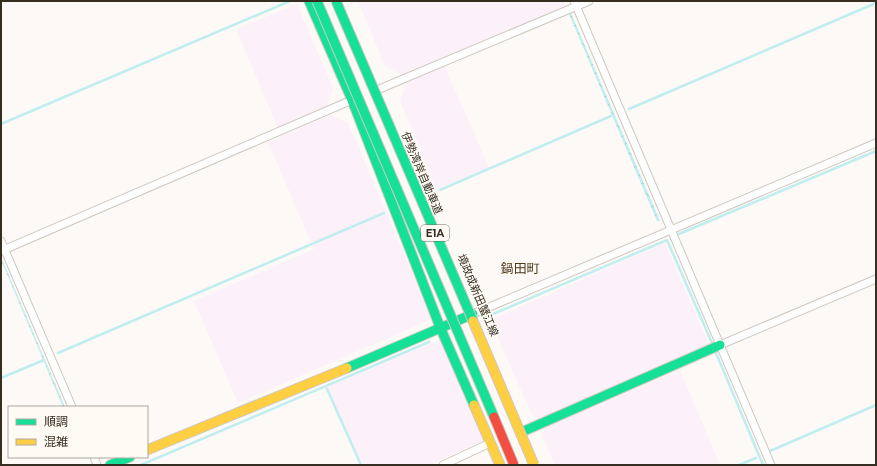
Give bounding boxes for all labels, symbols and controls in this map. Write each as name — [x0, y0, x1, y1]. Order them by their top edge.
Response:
street label: 伊勢湾岸自動車道 — [398, 130, 446, 216]
road number: E1A — [421, 225, 449, 241]
street label: 境政成新田蟹江線 — [454, 252, 502, 338]
district label: 鍋田町 — [500, 260, 540, 276]
legend — [8, 406, 148, 458]
text: 順調 — [44, 414, 68, 429]
text: 混雑 — [44, 434, 68, 449]

